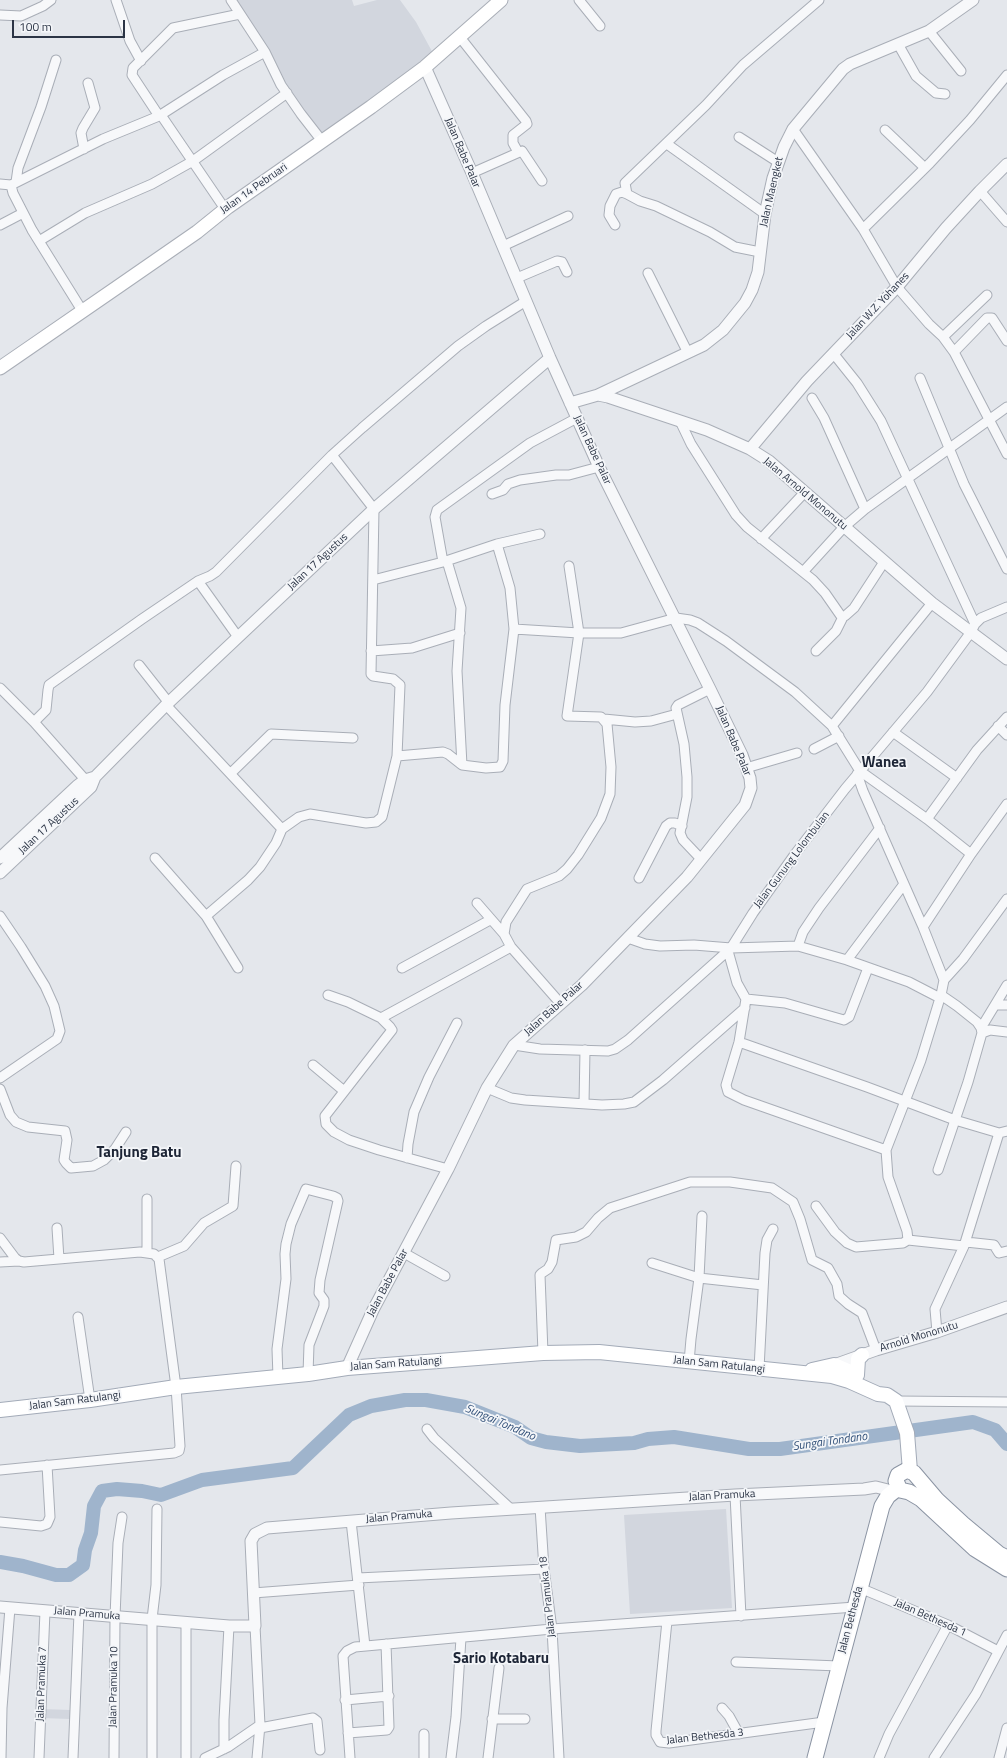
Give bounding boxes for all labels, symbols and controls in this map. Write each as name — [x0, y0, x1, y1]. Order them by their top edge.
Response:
scale bar — [14, 12, 127, 38]
text: 100 m — [19, 17, 52, 36]
street label: Jalan Babe Palar — [441, 116, 483, 190]
street label: Jalan Maengket — [758, 156, 786, 228]
street label: Jalan 14 Pebruari — [218, 161, 290, 217]
street label: Jalan W.Z. Yohanes — [844, 270, 912, 342]
street label: Jalan Babe Palar — [570, 413, 614, 487]
street label: Jalan Arnold Mononutu — [760, 455, 850, 533]
street label: Jalan 17 Agustus — [285, 531, 351, 593]
street label: Jalan Babe Palar — [712, 704, 754, 778]
district label: Wanea — [862, 754, 906, 772]
street label: Jalan 17 Agustus — [16, 795, 82, 857]
street label: Jalan Gunung Lolombulan — [751, 809, 833, 911]
street label: Jalan Babe Palar — [522, 979, 586, 1039]
district label: Tanjung Batu — [96, 1144, 182, 1162]
street label: Jalan Babe Palar — [365, 1247, 411, 1319]
street label: Arnold Mononutu — [878, 1319, 960, 1355]
street label: Jalan Sam Ratulangi — [350, 1354, 442, 1374]
street label: Jalan Sam Ratulangi — [672, 1354, 766, 1376]
street label: Jalan Sam Ratulangi — [28, 1389, 122, 1413]
water label: Sungai Tondano — [463, 1402, 537, 1444]
water label: Sungai Tondano — [792, 1430, 868, 1454]
street label: Jalan Pramuka — [688, 1488, 756, 1504]
street label: Jalan Pramuka — [365, 1508, 433, 1526]
street label: Jalan Pramuka 18 — [537, 1556, 559, 1638]
street label: Jalan Bethesda — [836, 1585, 866, 1655]
street label: Jalan Bethesda 1 — [892, 1596, 968, 1640]
street label: Jalan Pramuka — [53, 1605, 121, 1623]
street label: Jalan Pramuka 7 — [34, 1646, 50, 1722]
street label: Jalan Pramuka 10 — [107, 1646, 121, 1728]
district label: Sario Kotabaru — [453, 1650, 549, 1668]
street label: Jalan Bethesda 3 — [666, 1726, 744, 1748]

